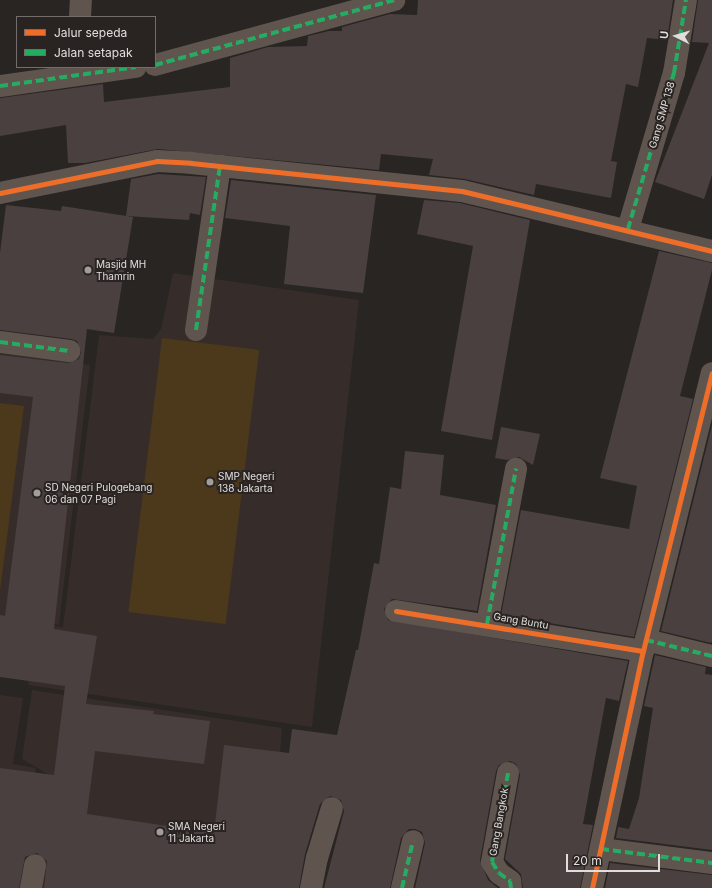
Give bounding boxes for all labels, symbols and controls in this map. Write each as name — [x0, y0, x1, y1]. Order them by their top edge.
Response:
legend — [16, 16, 156, 68]
north arrow — [656, 16, 696, 56]
text: Jalur sepeda — [54, 25, 127, 40]
text: U — [657, 30, 671, 40]
text: Jalan setapak — [54, 45, 133, 60]
street label: Gang SMP 138 — [647, 80, 677, 150]
place label: Masjid MH Thamrin — [96, 258, 146, 282]
marker: Masjid MH Thamrin — [83, 265, 93, 275]
place label: SMP Negeri 138 Jakarta — [218, 470, 274, 494]
marker: SMP Negeri 138 Jakarta — [205, 477, 215, 487]
place label: SD Negeri Pulogebang 06 dan 07 Pagi — [45, 481, 152, 504]
marker: SD Negeri Pulogebang 06 dan 07 Pagi — [32, 488, 42, 498]
street label: Gang Buntu — [493, 610, 549, 632]
street label: Gang Bangkok — [487, 787, 511, 857]
place label: SMA Negeri 11 Jakarta — [168, 820, 225, 844]
marker: SMA Negeri 11 Jakarta — [155, 827, 165, 837]
scale bar — [568, 846, 662, 872]
text: 20 m — [573, 853, 602, 868]

